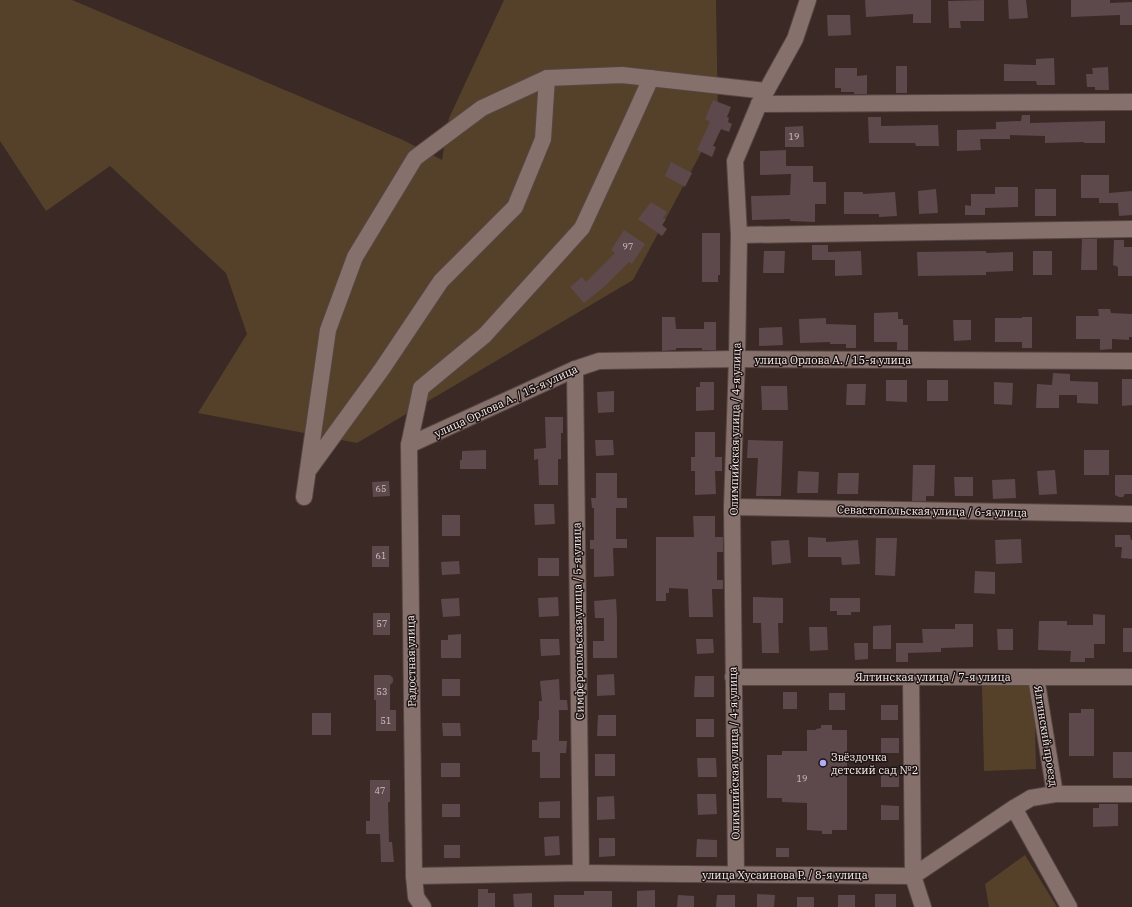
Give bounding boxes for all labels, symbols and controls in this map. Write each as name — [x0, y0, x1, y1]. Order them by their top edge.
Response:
house number: 19 — [789, 131, 799, 142]
house number: 97 — [623, 241, 633, 252]
street label: Олимпийская улица / 4-я улица — [726, 342, 744, 516]
street label: улица Орлова А. / 15-я улица — [755, 353, 911, 367]
street label: улица Орлова А. / 15-я улица — [432, 362, 580, 440]
house number: 65 — [376, 483, 386, 494]
street label: Севастопольская улица / 6-я улица — [837, 502, 1027, 520]
street label: Симферопольская улица / 5-я улица — [569, 522, 587, 720]
house number: 61 — [376, 550, 386, 561]
street label: Радостная улица — [403, 615, 419, 707]
house number: 57 — [377, 618, 387, 629]
street label: Олимпийская улица / 4-я улица — [725, 666, 743, 840]
street label: Ялтинская улица / 7-я улица — [855, 670, 1011, 684]
street label: Ялтинский проезд — [1031, 685, 1061, 788]
house number: 53 — [377, 686, 387, 697]
house number: 51 — [381, 715, 391, 726]
place label: Звёздочка детский сад №2 — [831, 750, 918, 777]
marker: Звёздочка детский сад №2 — [818, 758, 828, 768]
house number: 19 — [797, 773, 807, 784]
house number: 47 — [375, 785, 385, 796]
street label: улица Хусаинова Р. / 8-я улица — [702, 868, 868, 882]

